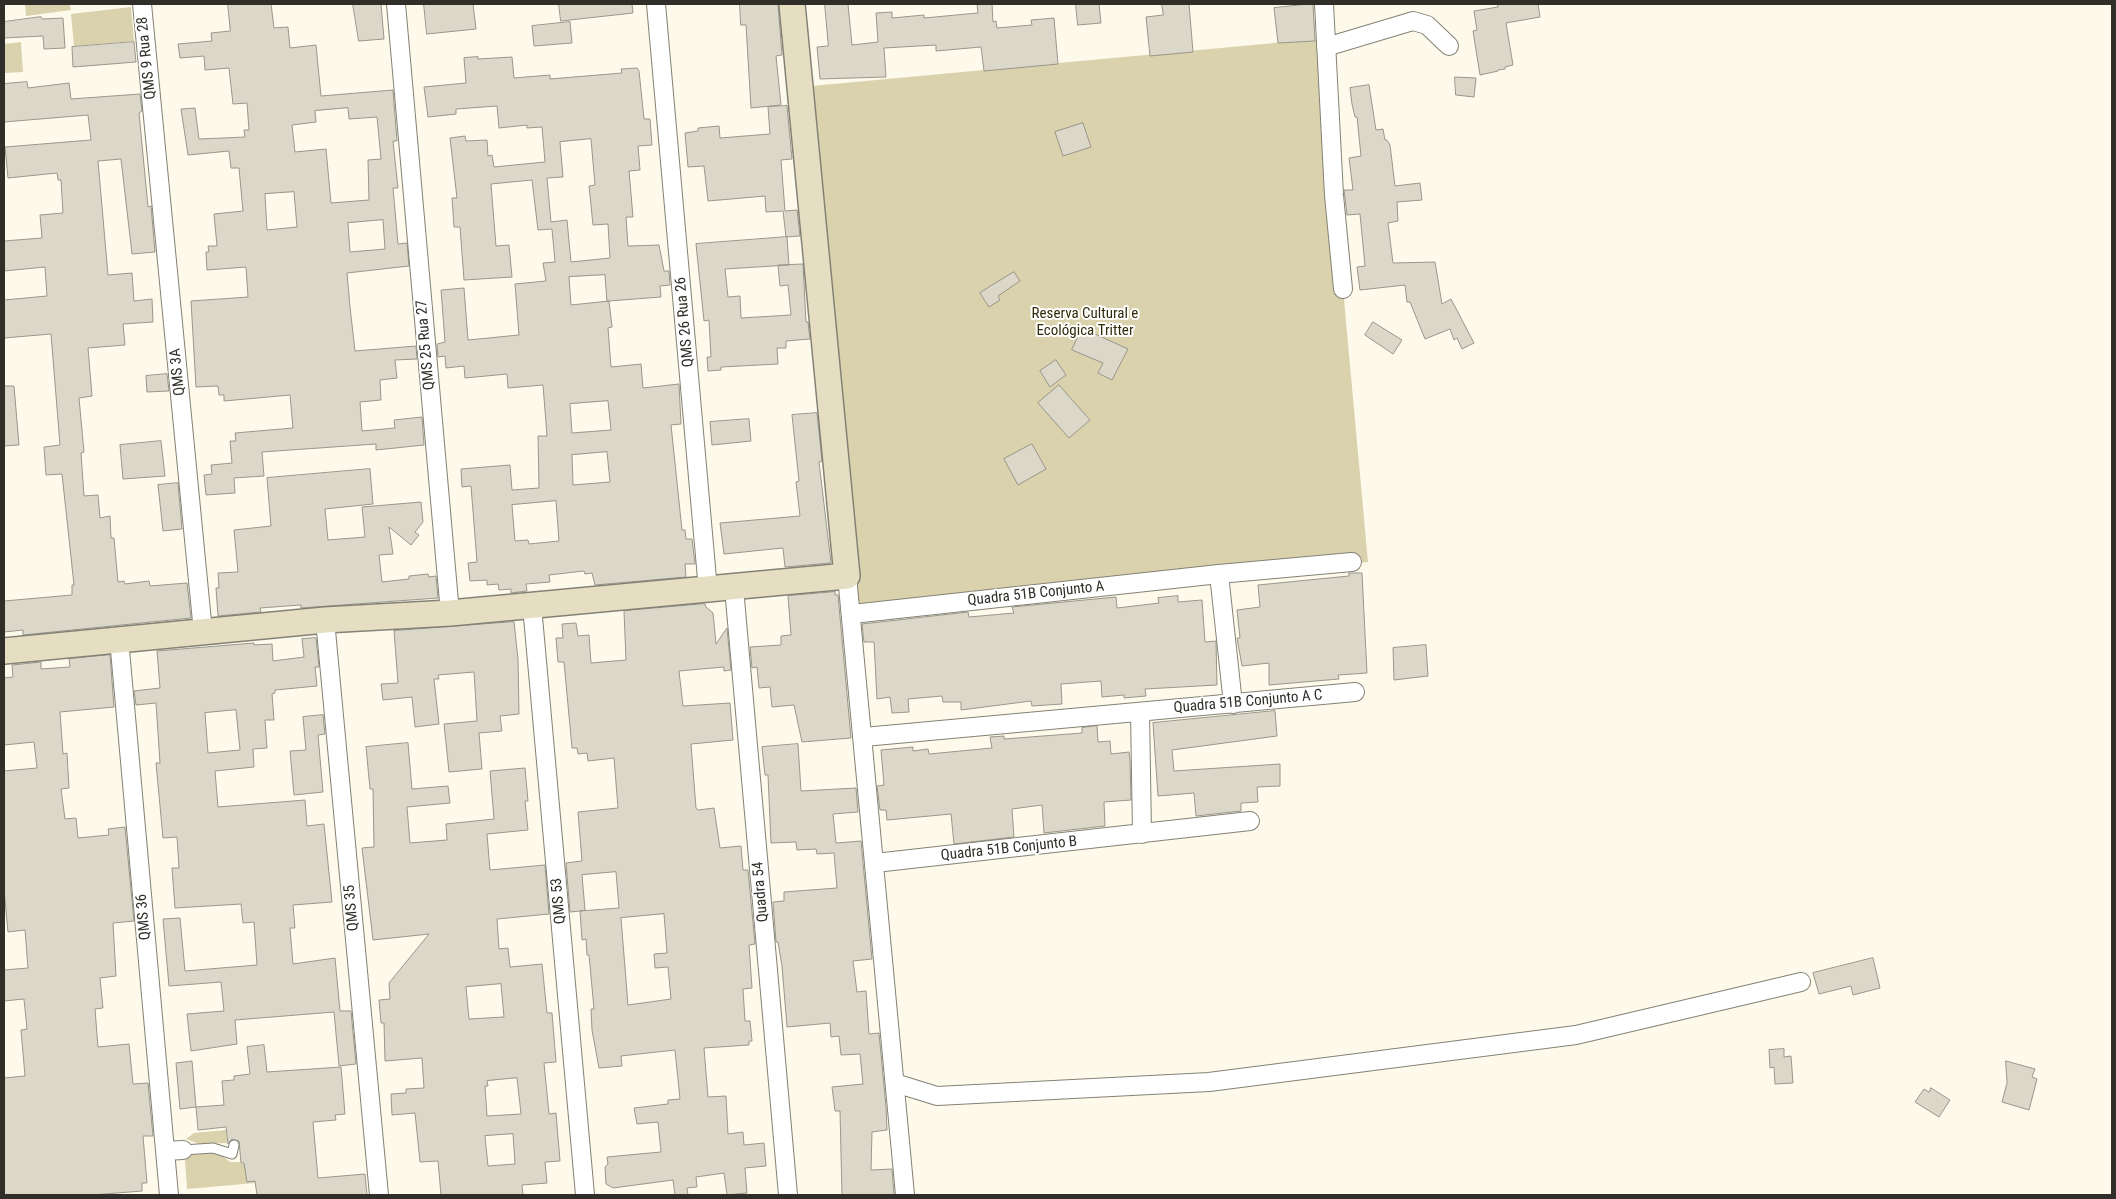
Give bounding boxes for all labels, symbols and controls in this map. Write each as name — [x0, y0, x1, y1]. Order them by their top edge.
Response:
street label: QMS 9 Rua 28 — [134, 16, 160, 100]
street label: QMS 26 Rua 26 — [672, 276, 698, 368]
street label: QMS 25 Rua 27 — [413, 299, 439, 391]
park label: Reserva Cultural e Ecológica Tritter — [1032, 305, 1138, 340]
street label: QMS 3A — [167, 347, 189, 397]
street label: Quadra 51B Conjunto A — [967, 578, 1105, 610]
street label: Quadra 51B Conjunto A C — [1173, 687, 1323, 717]
street label: Quadra 51B Conjunto B — [940, 833, 1078, 865]
street label: Quadra 54 — [749, 861, 773, 923]
street label: QMS 53 — [548, 877, 570, 925]
street label: QMS 35 — [341, 884, 363, 932]
street label: QMS 36 — [133, 893, 155, 941]

